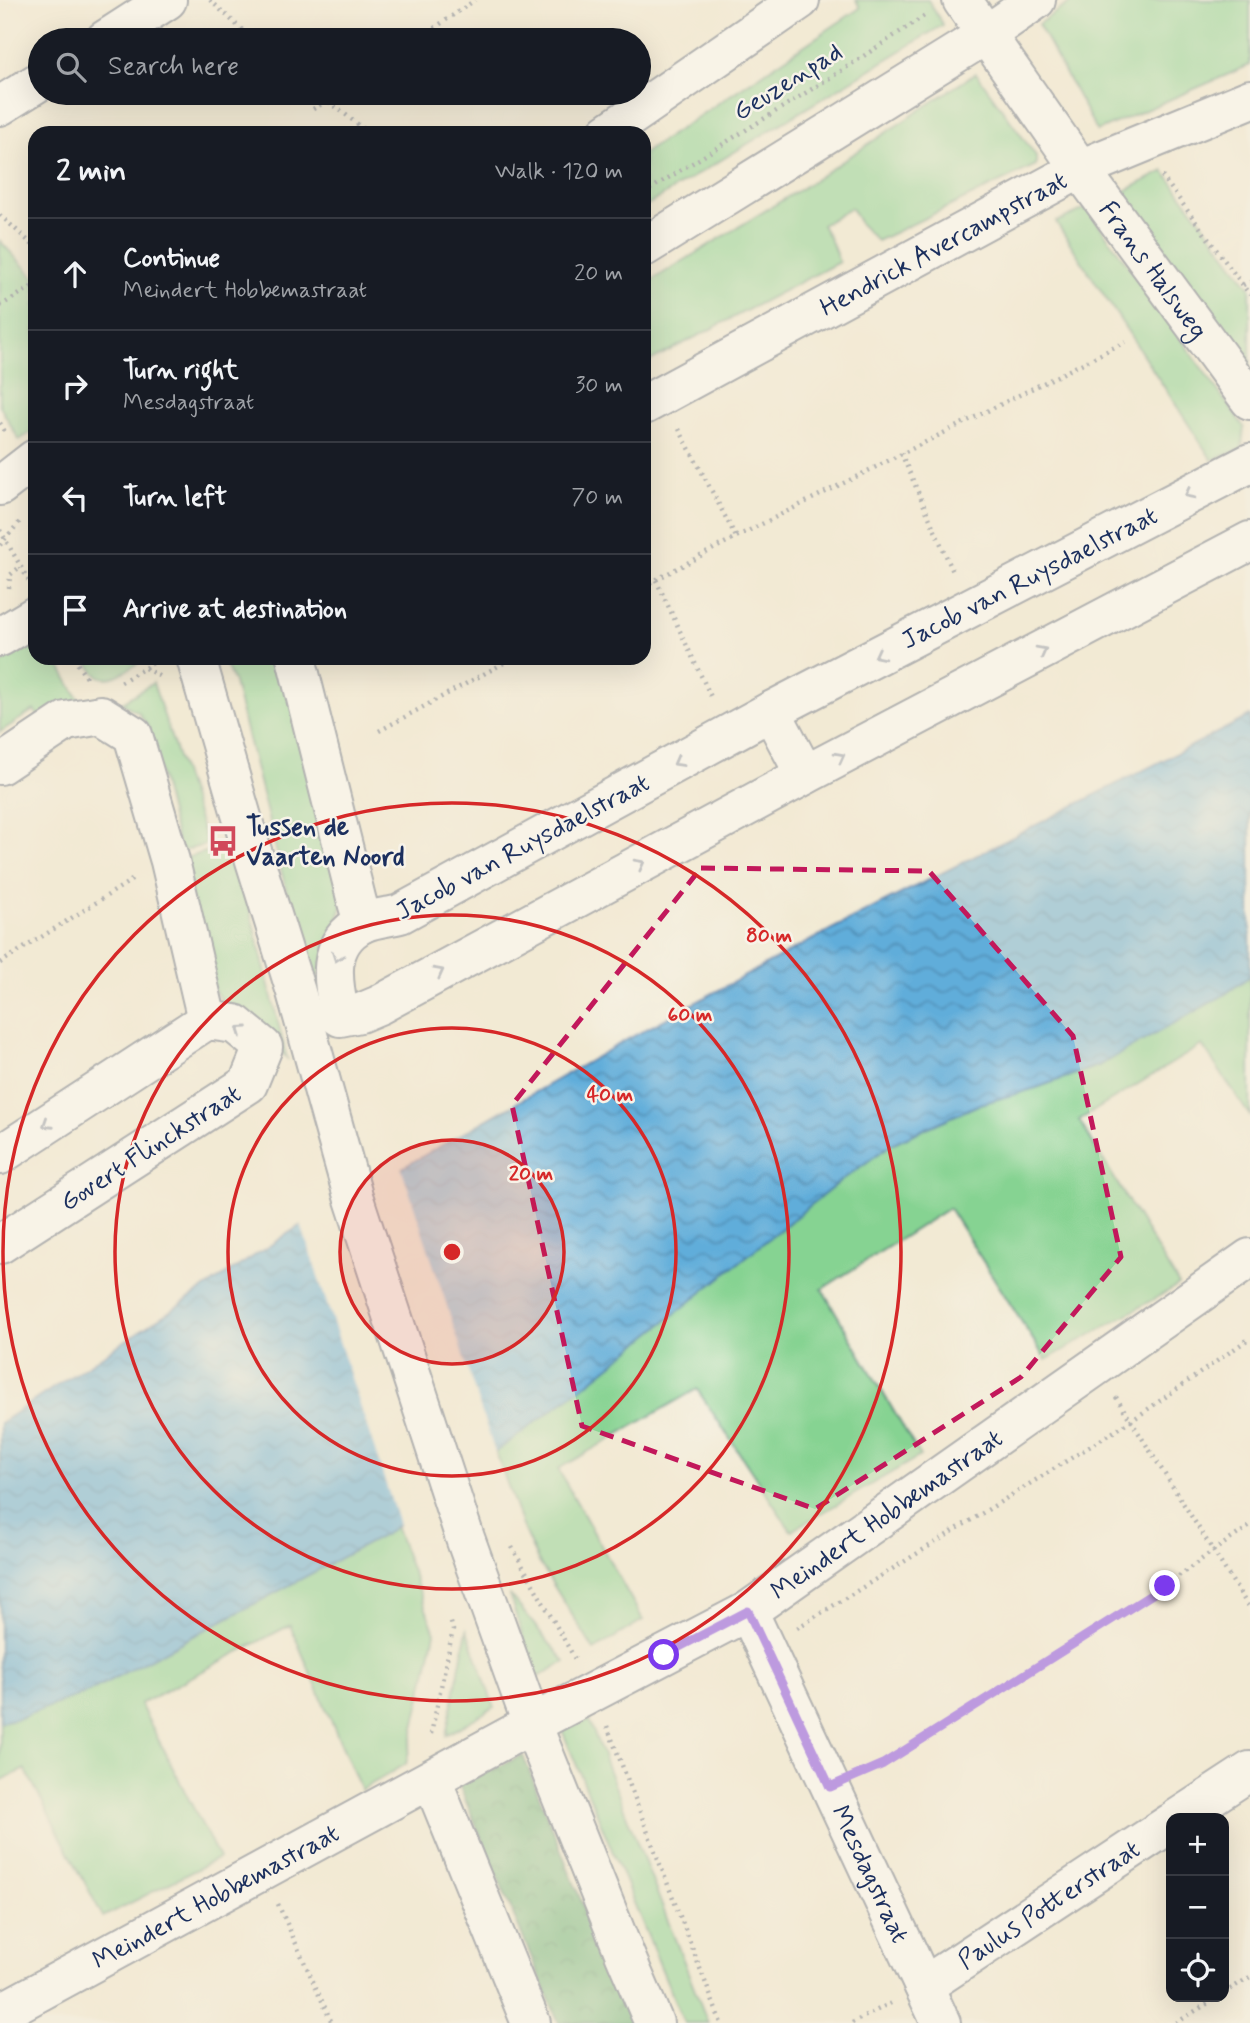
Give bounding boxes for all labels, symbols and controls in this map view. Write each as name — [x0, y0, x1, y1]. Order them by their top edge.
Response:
search box — [28, 28, 651, 105]
street label: Geuzenpad — [727, 36, 849, 130]
icon: search — [52, 48, 90, 86]
text: Search here — [108, 50, 239, 84]
text: 2 min — [56, 152, 126, 191]
text: Walk · 120 m — [495, 157, 623, 187]
street label: Hendrick Avercampstraat — [814, 164, 1074, 326]
street label: Frans Halsweg — [1090, 195, 1215, 348]
text: Continue — [123, 242, 220, 276]
icon: ahead — [56, 255, 94, 293]
text: 20 m — [574, 259, 623, 289]
text: Meindert Hobbemastraat — [123, 276, 367, 306]
text: Turn right — [123, 354, 239, 388]
icon: right — [56, 367, 94, 405]
text: 30 m — [575, 371, 623, 401]
text: Mesdagstraat — [123, 388, 254, 418]
icon: left — [56, 479, 94, 517]
text: Turn left — [123, 481, 227, 515]
text: 70 m — [571, 483, 623, 513]
one-way arrow — [1184, 486, 1197, 500]
street label: Jacob van Ruysdaelstraat — [896, 499, 1164, 658]
icon: arrive — [56, 591, 94, 629]
text: Arrive at destination — [123, 593, 347, 627]
one-way arrow — [1034, 646, 1047, 659]
one-way arrow — [874, 647, 886, 661]
one-way arrow — [833, 751, 845, 765]
one-way arrow — [673, 754, 685, 767]
street label: Jacob van Ruysdaelstraat — [390, 766, 656, 929]
place label: Tussen de Vaarten Noord — [246, 811, 405, 875]
bus stop icon: Tussen de Vaarten Noord — [206, 824, 240, 858]
one-way arrow — [632, 859, 645, 873]
text: 80 m — [746, 922, 792, 950]
one-way arrow — [331, 950, 345, 962]
one-way arrow — [432, 967, 445, 981]
text: 60 m — [667, 1001, 713, 1029]
one-way arrow — [237, 1026, 249, 1038]
street label: Govert Flinckstraat — [54, 1077, 248, 1220]
text: 40 m — [587, 1081, 634, 1109]
one-way arrow — [42, 1116, 55, 1129]
text: 20 m — [509, 1160, 554, 1188]
centre of rings — [440, 1240, 464, 1264]
street label: Meindert Hobbemastraat — [765, 1422, 1010, 1609]
route end — [1149, 1570, 1180, 1601]
route start — [648, 1639, 679, 1670]
street label: Mesdagstraat — [822, 1800, 916, 1949]
map controls — [1166, 1813, 1229, 2002]
button: + — [1166, 1813, 1229, 1876]
street label: Meindert Hobbemastraat — [87, 1817, 346, 1979]
street label: Paulus Potterstraat — [952, 1833, 1147, 1978]
button: − — [1166, 1876, 1229, 1939]
button: locate — [1166, 1939, 1229, 2002]

